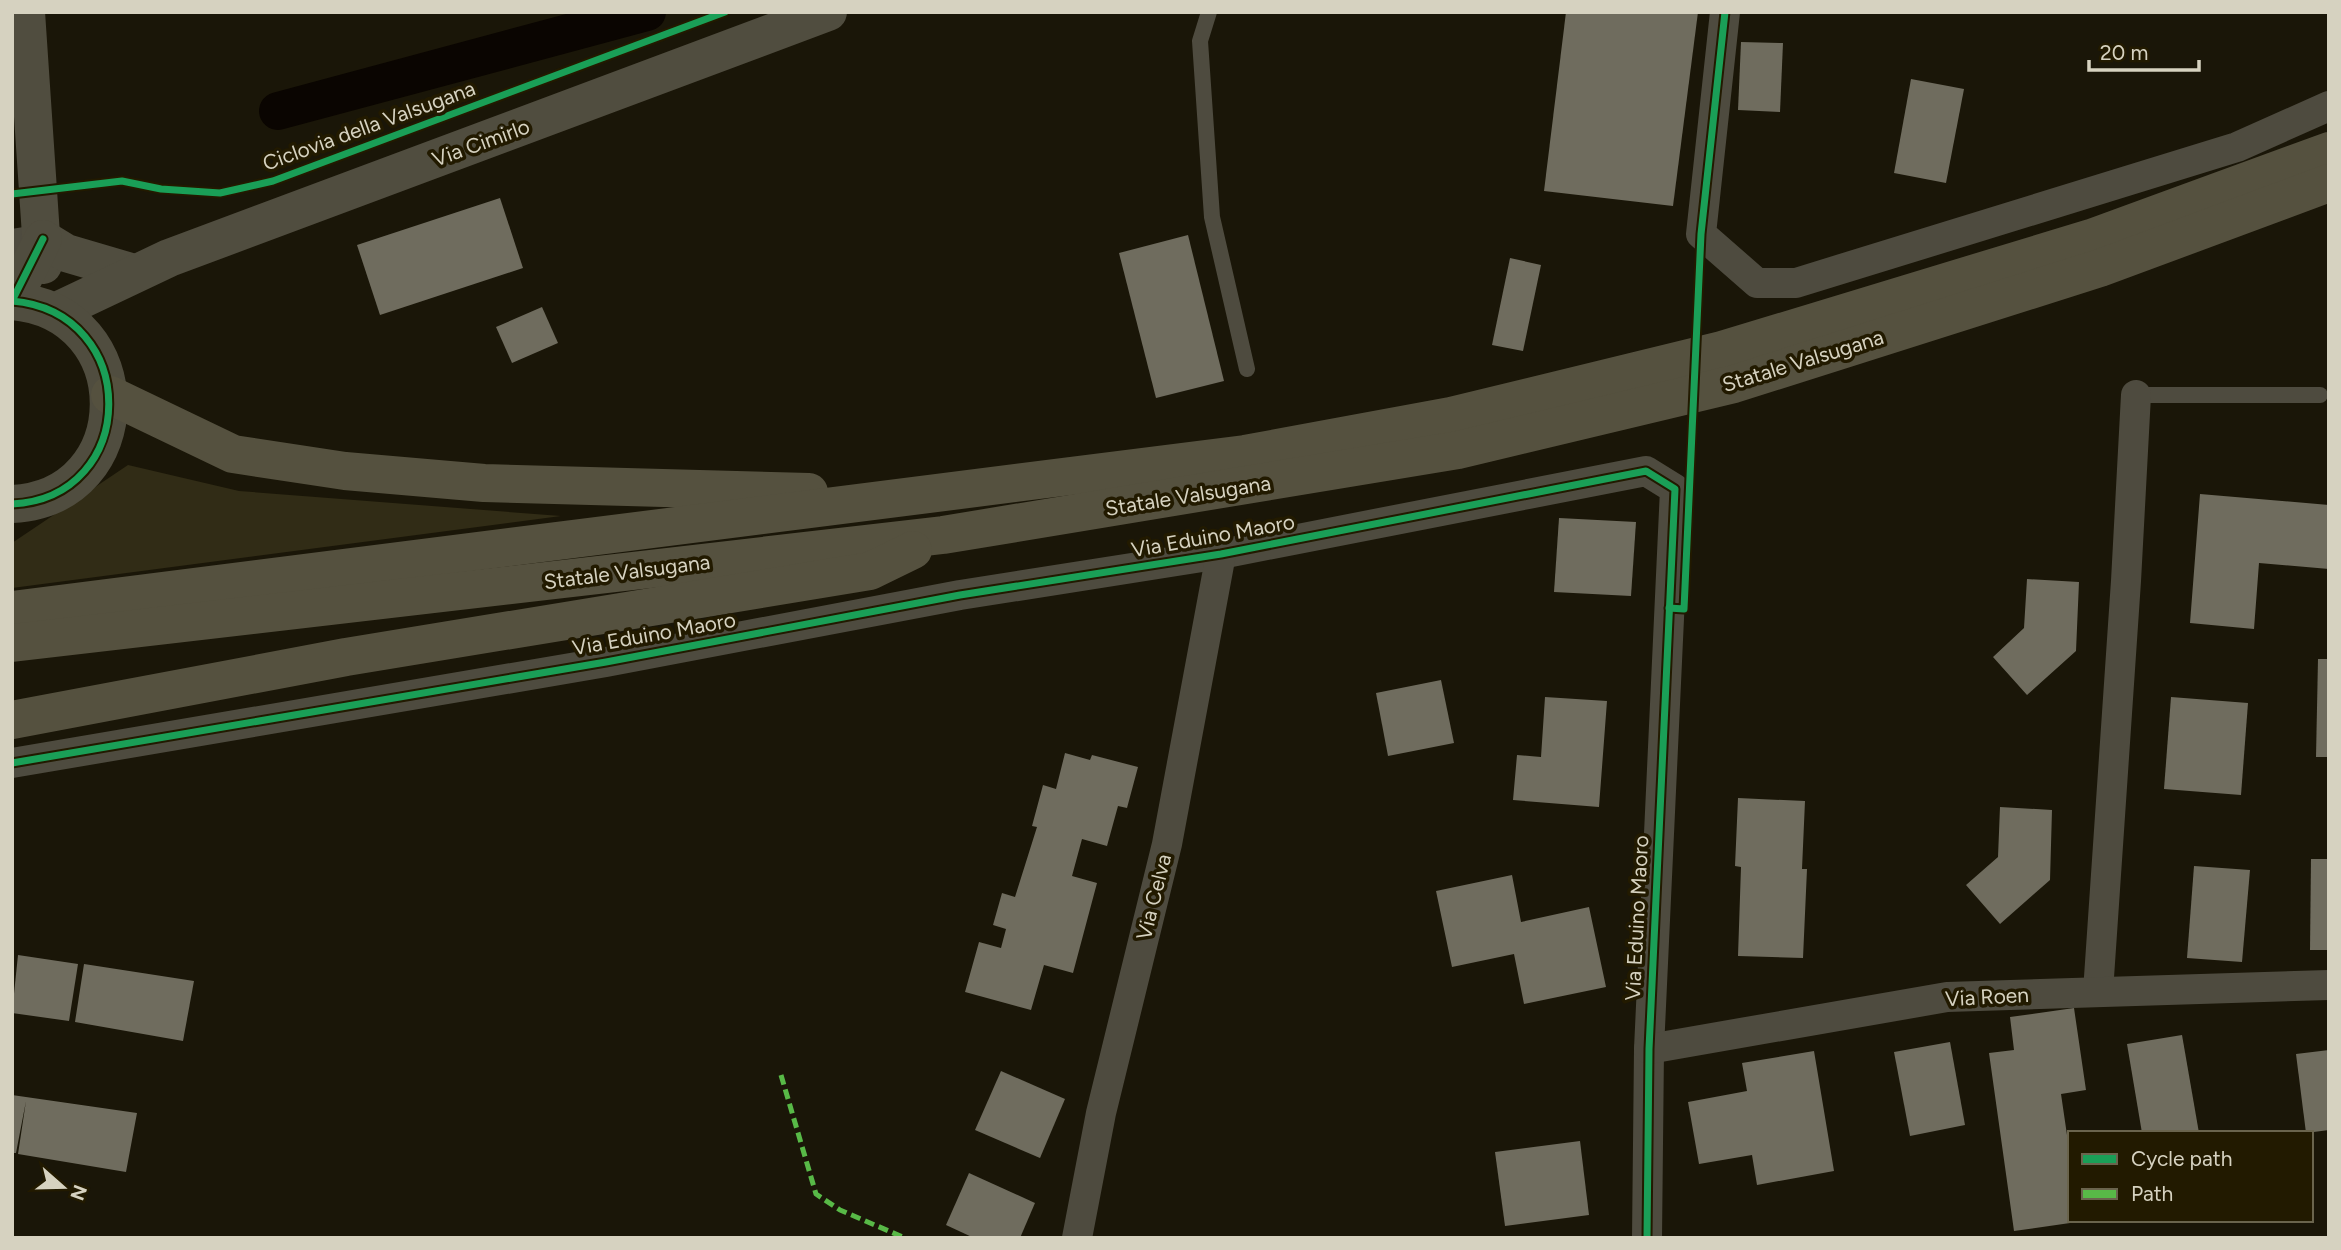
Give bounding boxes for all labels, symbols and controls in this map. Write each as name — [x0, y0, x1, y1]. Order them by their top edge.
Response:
scale bar — [2089, 28, 2199, 72]
text: 20 m — [2100, 40, 2148, 65]
street label: Ciclovia della Valsugana — [259, 75, 479, 176]
street label: Via Cimirlo — [429, 113, 533, 172]
street label: Statale Valsugana — [1719, 324, 1887, 397]
street label: Statale Valsugana — [1103, 470, 1273, 521]
street label: Via Eduino Maoro — [1129, 509, 1297, 562]
street label: Statale Valsugana — [542, 549, 712, 594]
street label: Via Eduino Maoro — [570, 607, 738, 660]
street label: Via Eduino Maoro — [1620, 835, 1653, 1001]
street label: Via Celva — [1131, 851, 1176, 943]
street label: Via Roen — [1944, 982, 2029, 1011]
legend — [2068, 1131, 2313, 1222]
text: Cycle path — [2131, 1146, 2232, 1171]
north arrow — [28, 1152, 98, 1222]
text: Path — [2131, 1181, 2173, 1206]
text: N — [65, 1182, 92, 1203]

